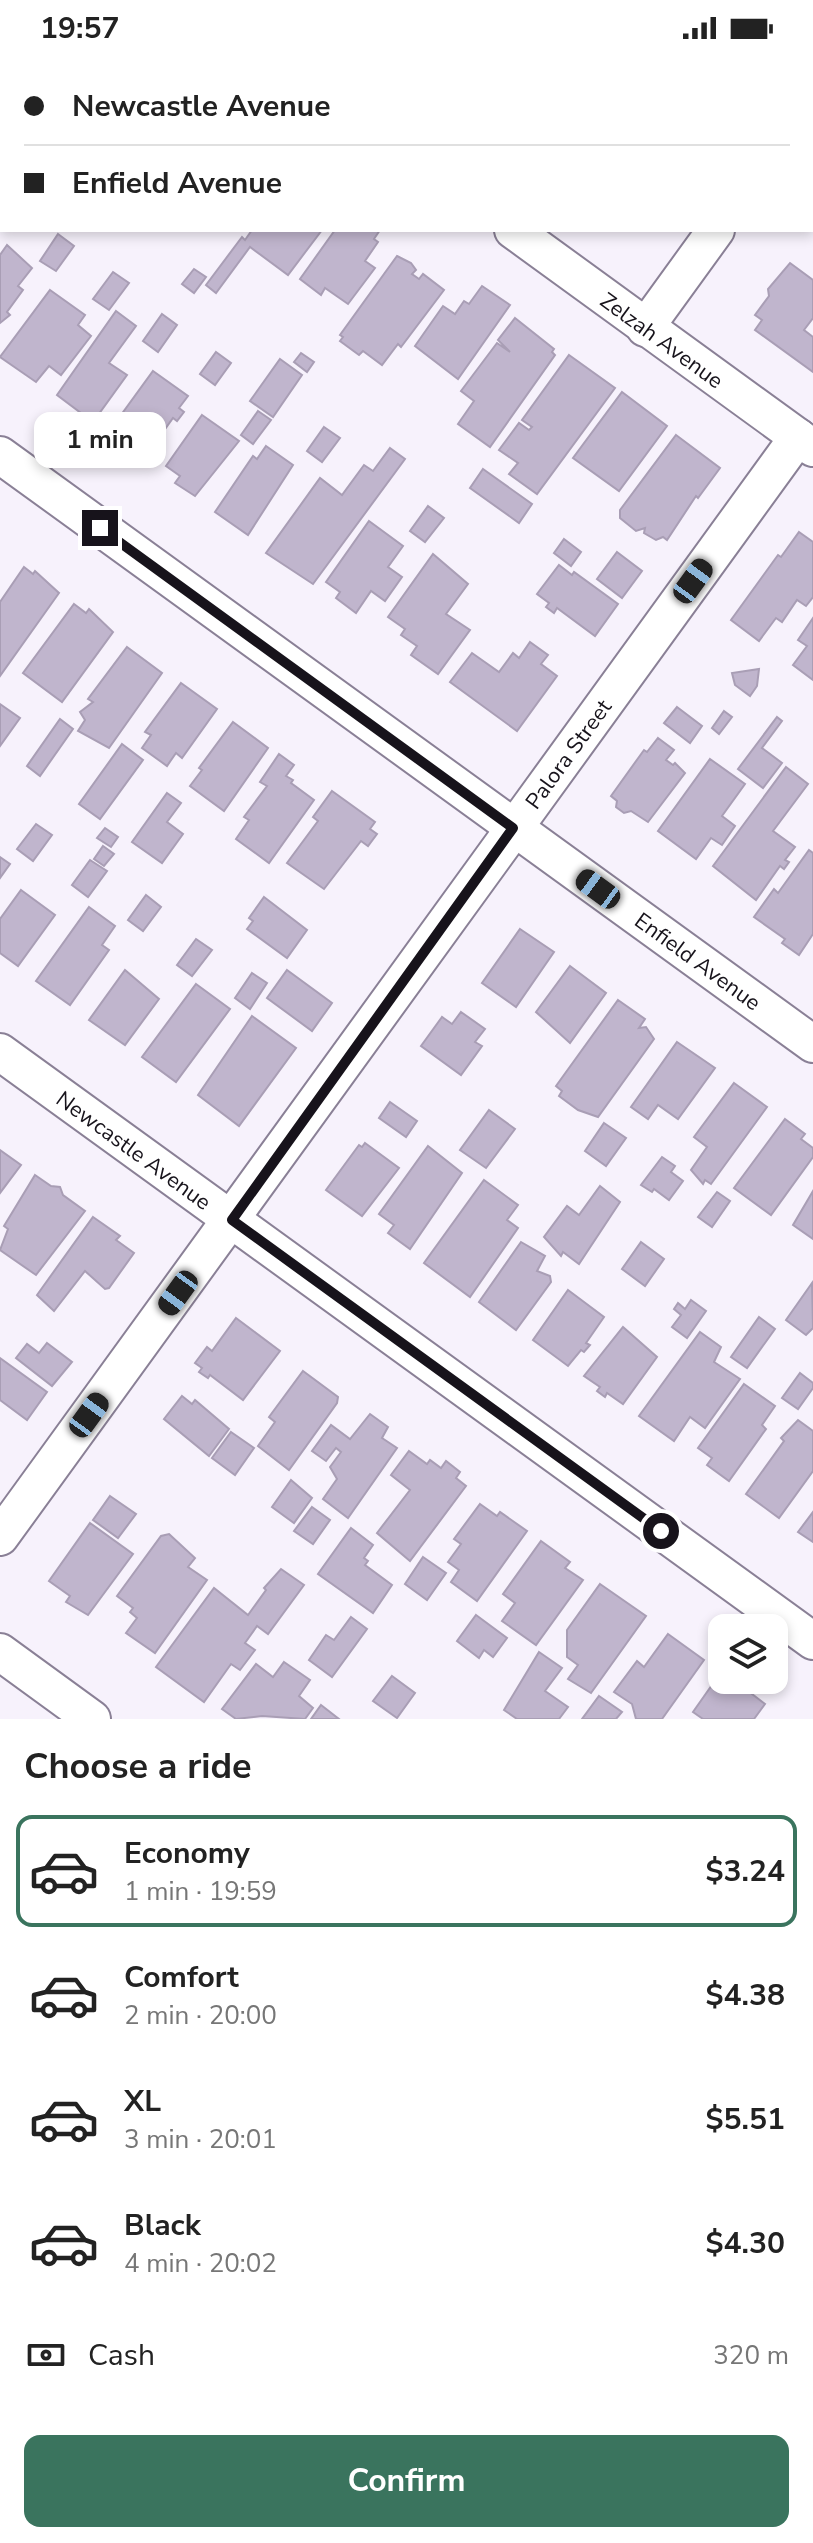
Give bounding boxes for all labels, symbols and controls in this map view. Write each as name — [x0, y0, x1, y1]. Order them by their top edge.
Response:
text: 19:57 — [40, 8, 119, 49]
text: Newcastle Avenue — [72, 86, 330, 127]
text: Enfield Avenue — [72, 163, 282, 204]
street label: Zelzah Avenue — [594, 286, 729, 396]
callout: 1 min — [34, 412, 166, 468]
text: 1 min — [66, 422, 134, 457]
route end — [82, 510, 118, 546]
car — [669, 555, 717, 607]
street label: Palora Street — [519, 693, 619, 816]
car — [572, 865, 624, 913]
street label: Enfield Avenue — [628, 906, 767, 1018]
street label: Newcastle Avenue — [50, 1084, 217, 1217]
car — [154, 1267, 202, 1319]
car — [65, 1389, 113, 1441]
route start — [643, 1513, 679, 1549]
map controls — [708, 1614, 788, 1694]
button: layers — [708, 1614, 788, 1694]
text: Choose a ride — [24, 1742, 252, 1791]
text: Economy — [124, 1833, 250, 1874]
icon: car — [28, 1835, 100, 1907]
text: $3.24 — [706, 1851, 785, 1892]
text: 1 min · 19:59 — [124, 1874, 277, 1909]
text: Comfort — [124, 1957, 239, 1998]
icon: car — [28, 1959, 100, 2031]
text: $4.38 — [706, 1975, 785, 2016]
text: 2 min · 20:00 — [124, 1998, 277, 2033]
text: XL — [124, 2081, 161, 2122]
icon: car — [28, 2083, 100, 2155]
text: $5.51 — [706, 2099, 785, 2140]
text: 3 min · 20:01 — [124, 2122, 277, 2157]
text: Black — [124, 2205, 201, 2246]
icon: car — [28, 2207, 100, 2279]
text: $4.30 — [706, 2223, 785, 2264]
text: 4 min · 20:02 — [124, 2246, 277, 2281]
icon: cash — [24, 2333, 68, 2377]
text: Cash — [88, 2335, 155, 2376]
text: 320 m — [713, 2338, 789, 2373]
button: Confirm — [24, 2435, 789, 2527]

